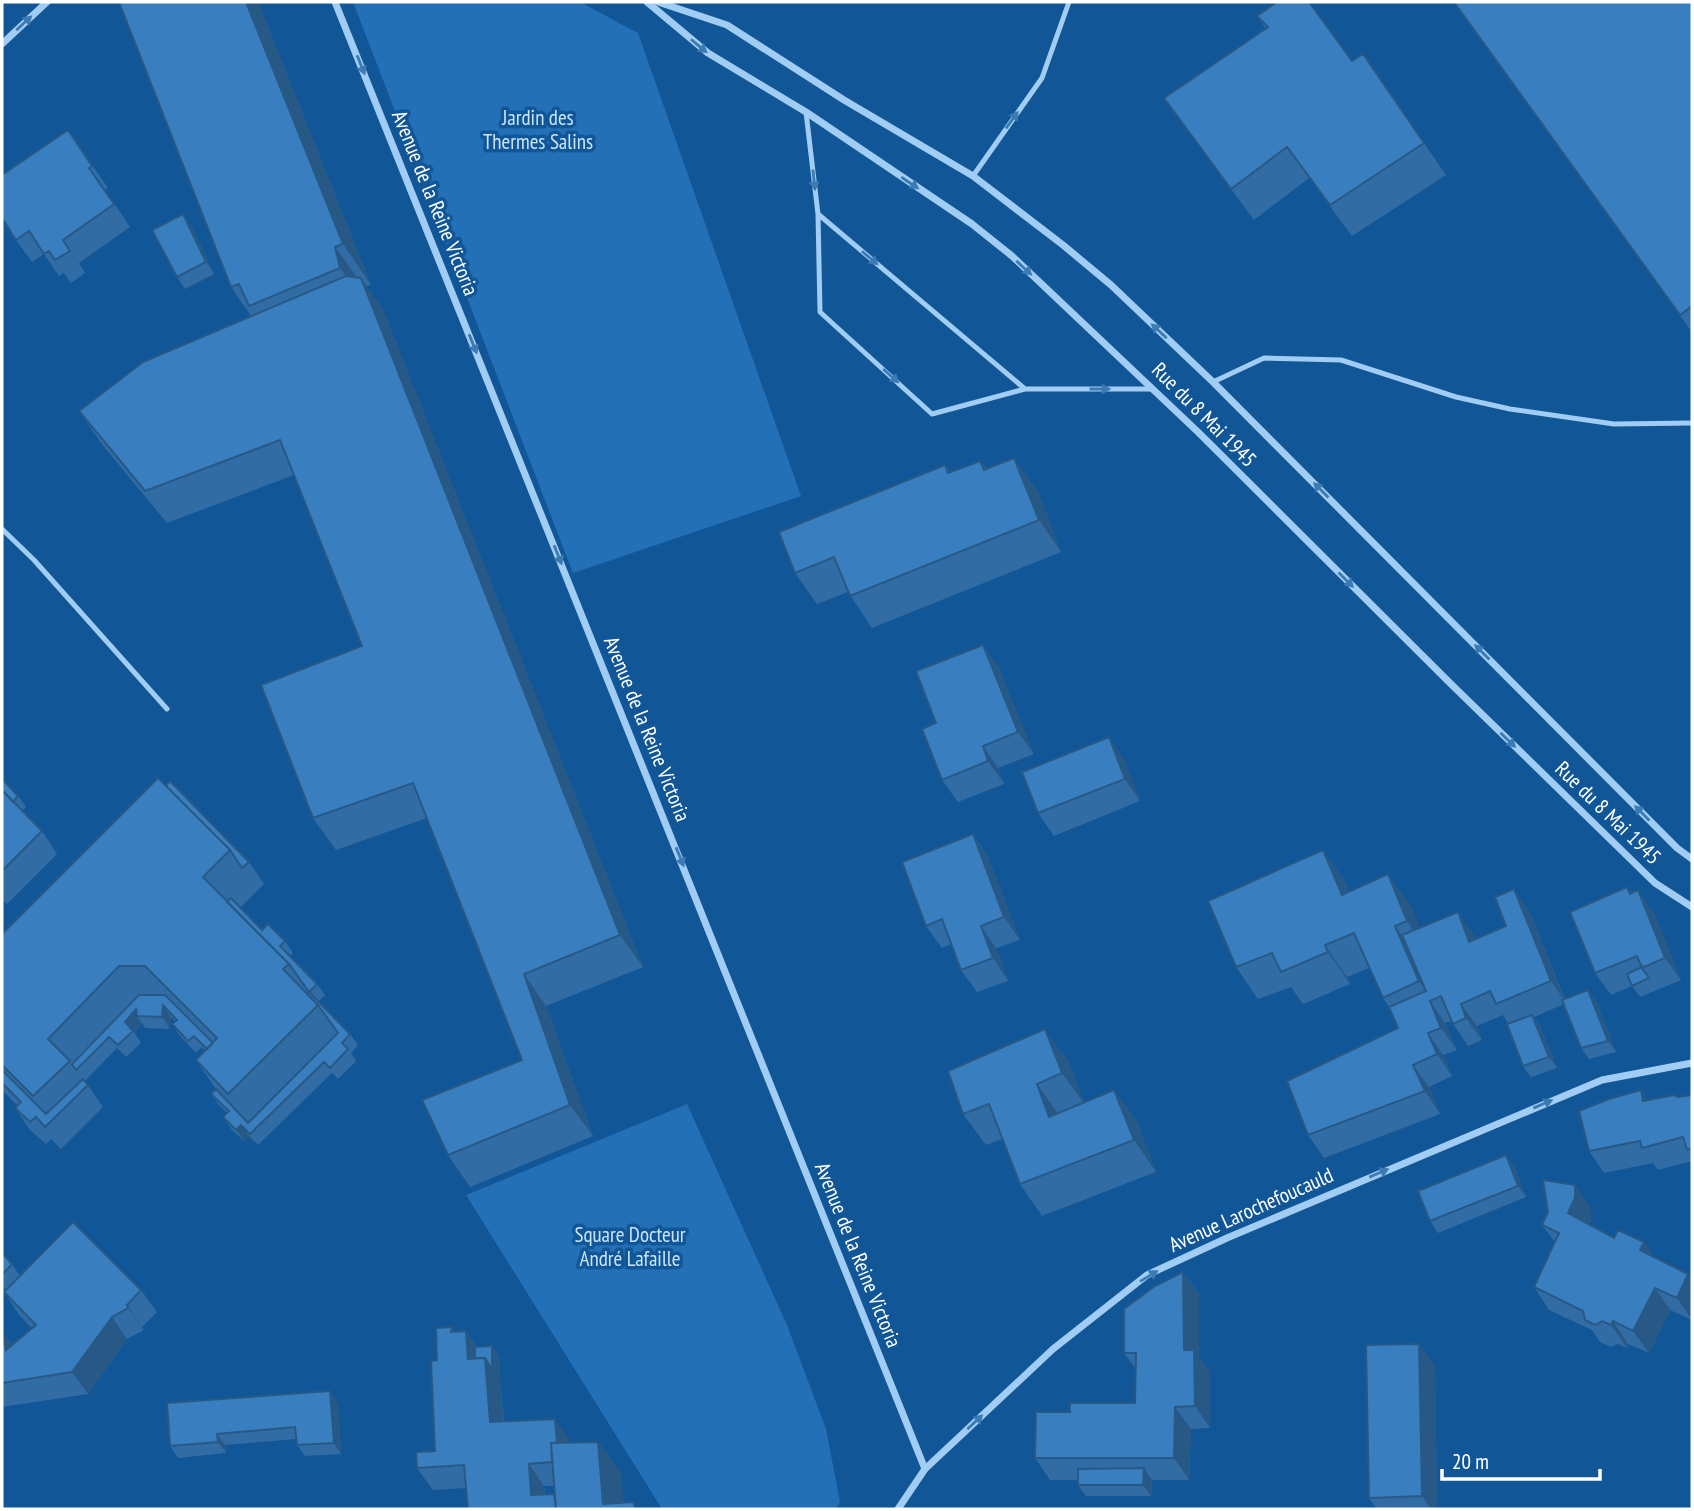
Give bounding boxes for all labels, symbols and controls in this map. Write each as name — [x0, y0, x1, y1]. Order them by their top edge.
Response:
one-way arrow — [15, 16, 32, 32]
one-way arrow — [690, 38, 708, 53]
one-way arrow — [355, 55, 366, 76]
park label: Jardin des Thermes Salins — [483, 104, 593, 155]
street label: Avenue de la Reine Victoria — [386, 106, 485, 299]
one-way arrow — [1005, 111, 1019, 129]
one-way arrow — [809, 169, 820, 191]
one-way arrow — [901, 176, 920, 189]
one-way arrow — [861, 250, 879, 266]
one-way arrow — [1015, 260, 1033, 276]
one-way arrow — [1151, 323, 1168, 339]
one-way arrow — [468, 334, 479, 355]
street label: Rue du 8 Mai 1945 — [1146, 356, 1263, 473]
one-way arrow — [882, 368, 900, 384]
one-way arrow — [1090, 383, 1112, 395]
one-way arrow — [1314, 482, 1330, 499]
one-way arrow — [553, 545, 564, 566]
one-way arrow — [1338, 572, 1354, 588]
street label: Avenue de la Reine Victoria — [598, 632, 697, 825]
one-way arrow — [1473, 643, 1490, 660]
one-way arrow — [1499, 731, 1516, 748]
street label: Rue du 8 Mai 1945 — [1550, 755, 1667, 870]
one-way arrow — [1634, 805, 1650, 821]
one-way arrow — [674, 847, 685, 868]
one-way arrow — [1533, 1098, 1553, 1110]
street label: Avenue de la Reine Victoria — [809, 1158, 908, 1351]
street label: Avenue Larochefoucauld — [1164, 1161, 1337, 1258]
one-way arrow — [1368, 1168, 1389, 1179]
park label: Square Docteur André Lafaille — [574, 1221, 686, 1272]
one-way arrow — [1139, 1270, 1158, 1282]
one-way arrow — [966, 1415, 983, 1431]
scale bar — [1442, 1438, 1600, 1482]
text: 20 m — [1452, 1448, 1489, 1475]

